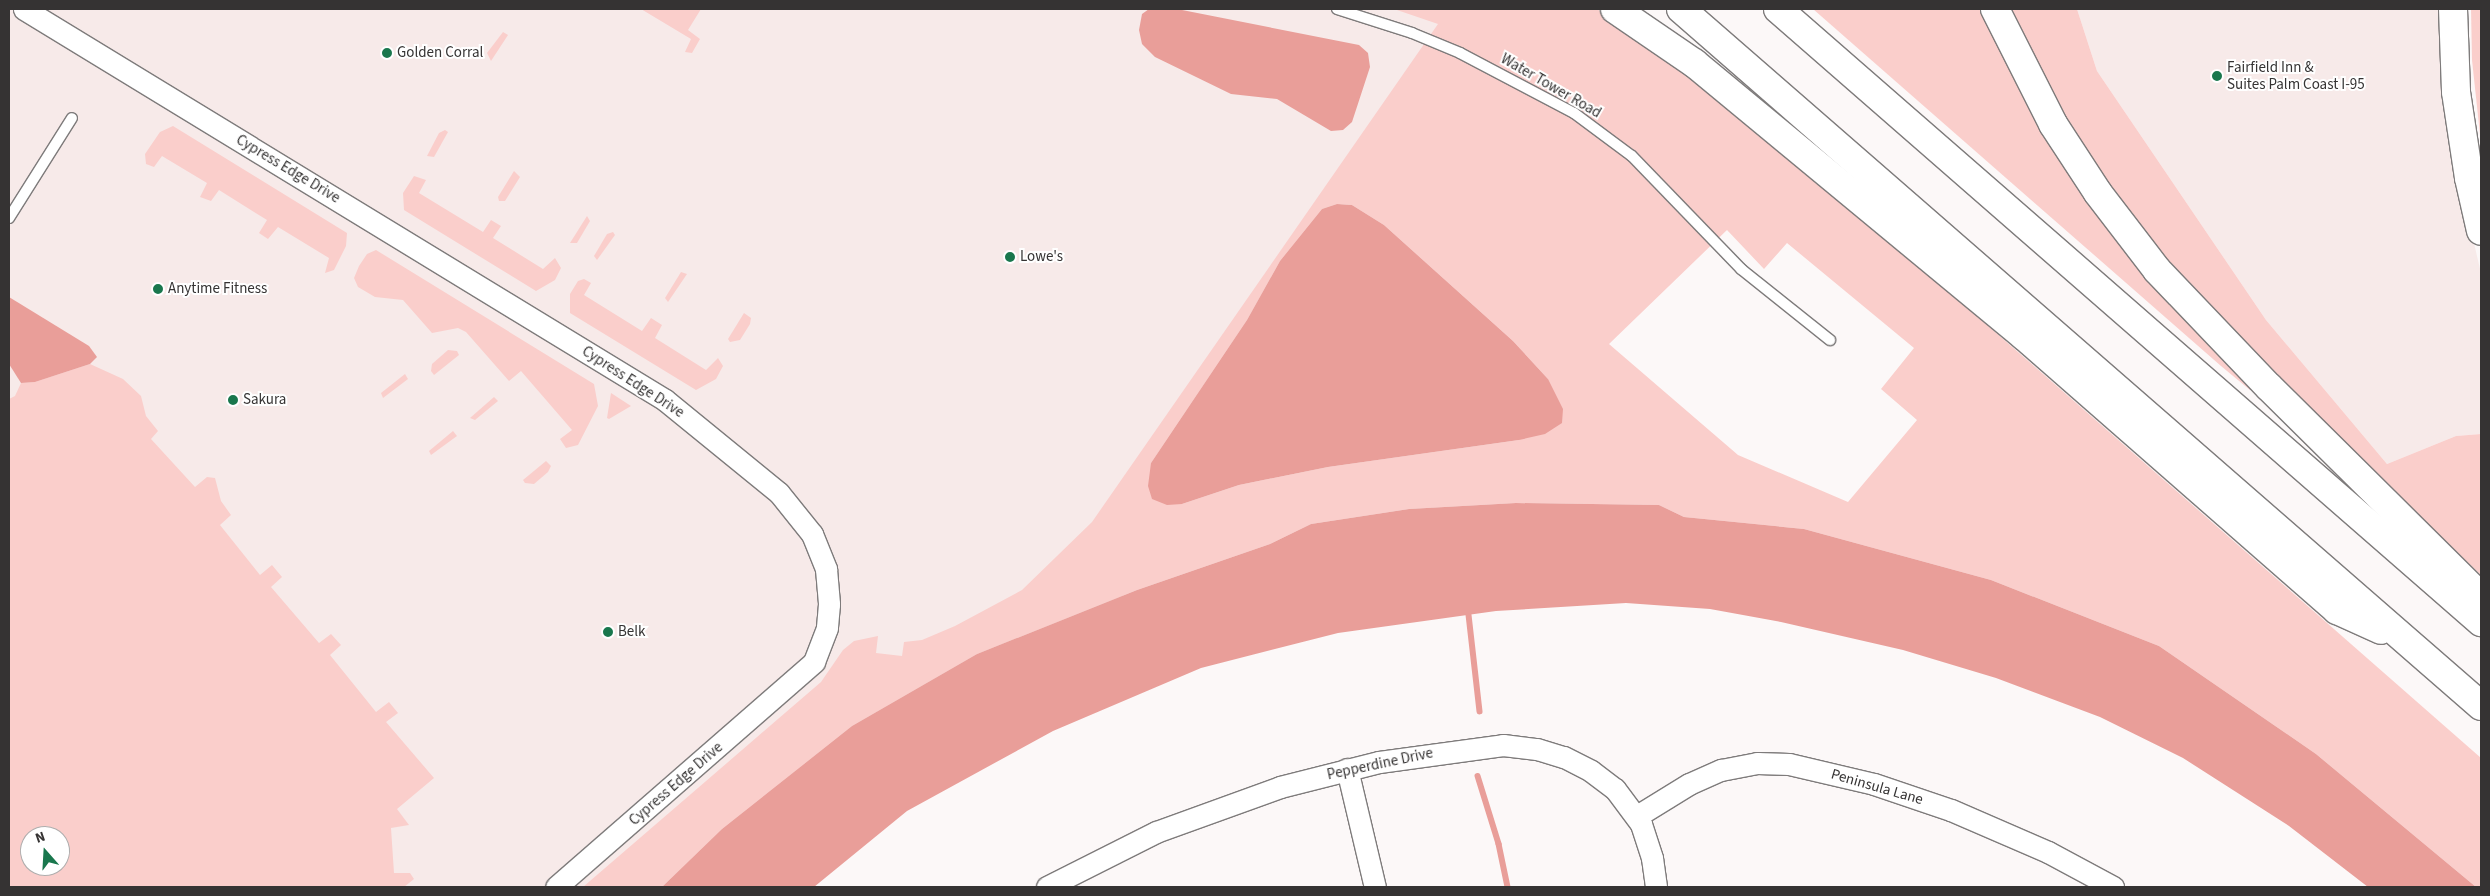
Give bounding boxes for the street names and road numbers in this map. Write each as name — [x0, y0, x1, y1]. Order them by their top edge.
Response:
street label: Water Tower Road — [1498, 50, 1604, 122]
street label: Cypress Edge Drive — [233, 131, 343, 207]
street label: Cypress Edge Drive — [579, 342, 687, 422]
street label: Cypress Edge Drive — [626, 738, 726, 830]
street label: Pepperdine Drive — [1325, 744, 1435, 784]
street label: Peninsula Lane — [1829, 765, 1925, 809]

